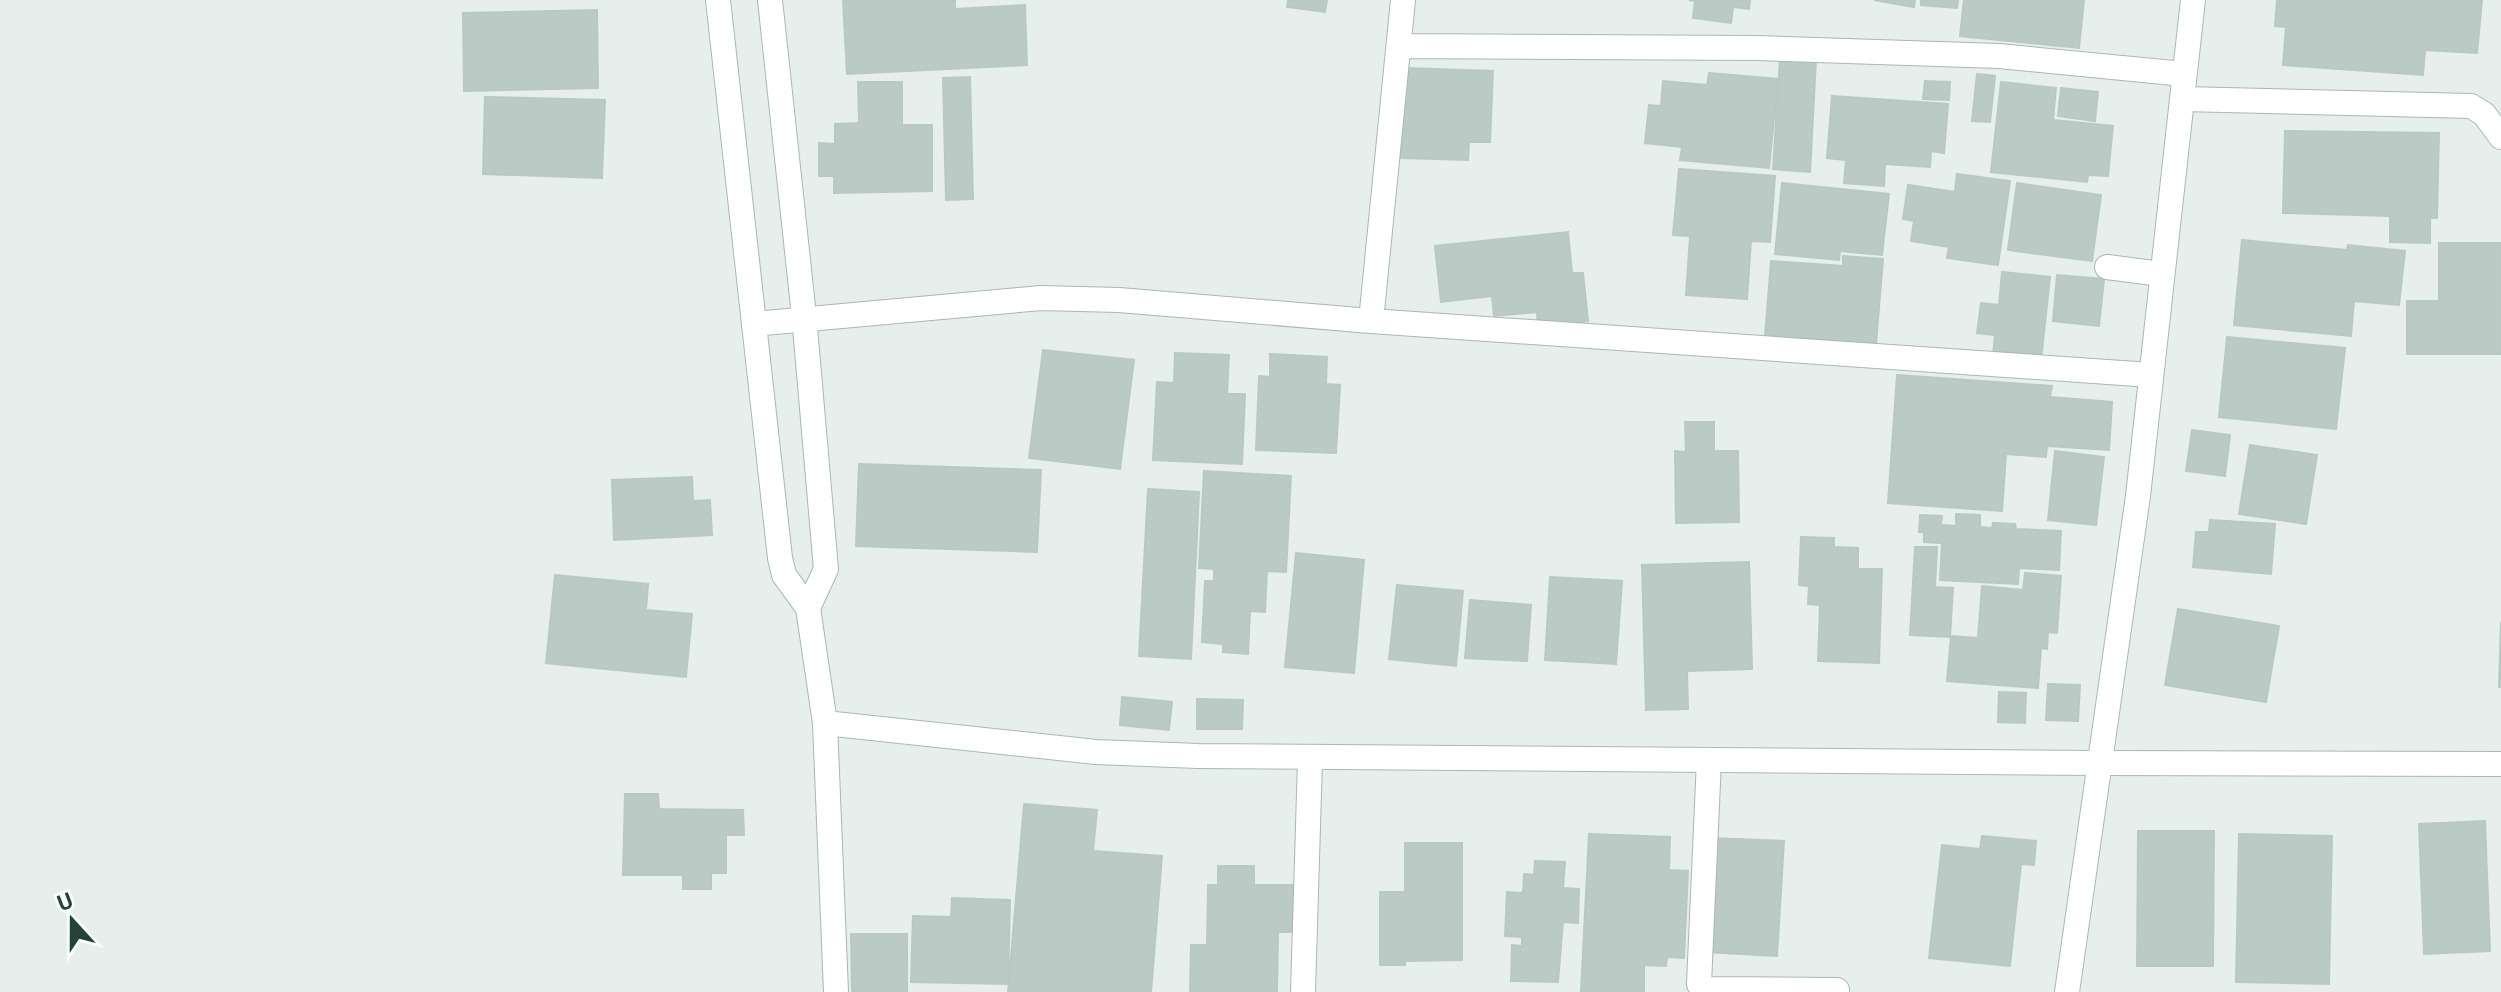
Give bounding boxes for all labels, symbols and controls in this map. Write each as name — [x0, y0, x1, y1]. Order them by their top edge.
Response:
north arrow — [32, 880, 112, 960]
text: U — [54, 888, 76, 916]

